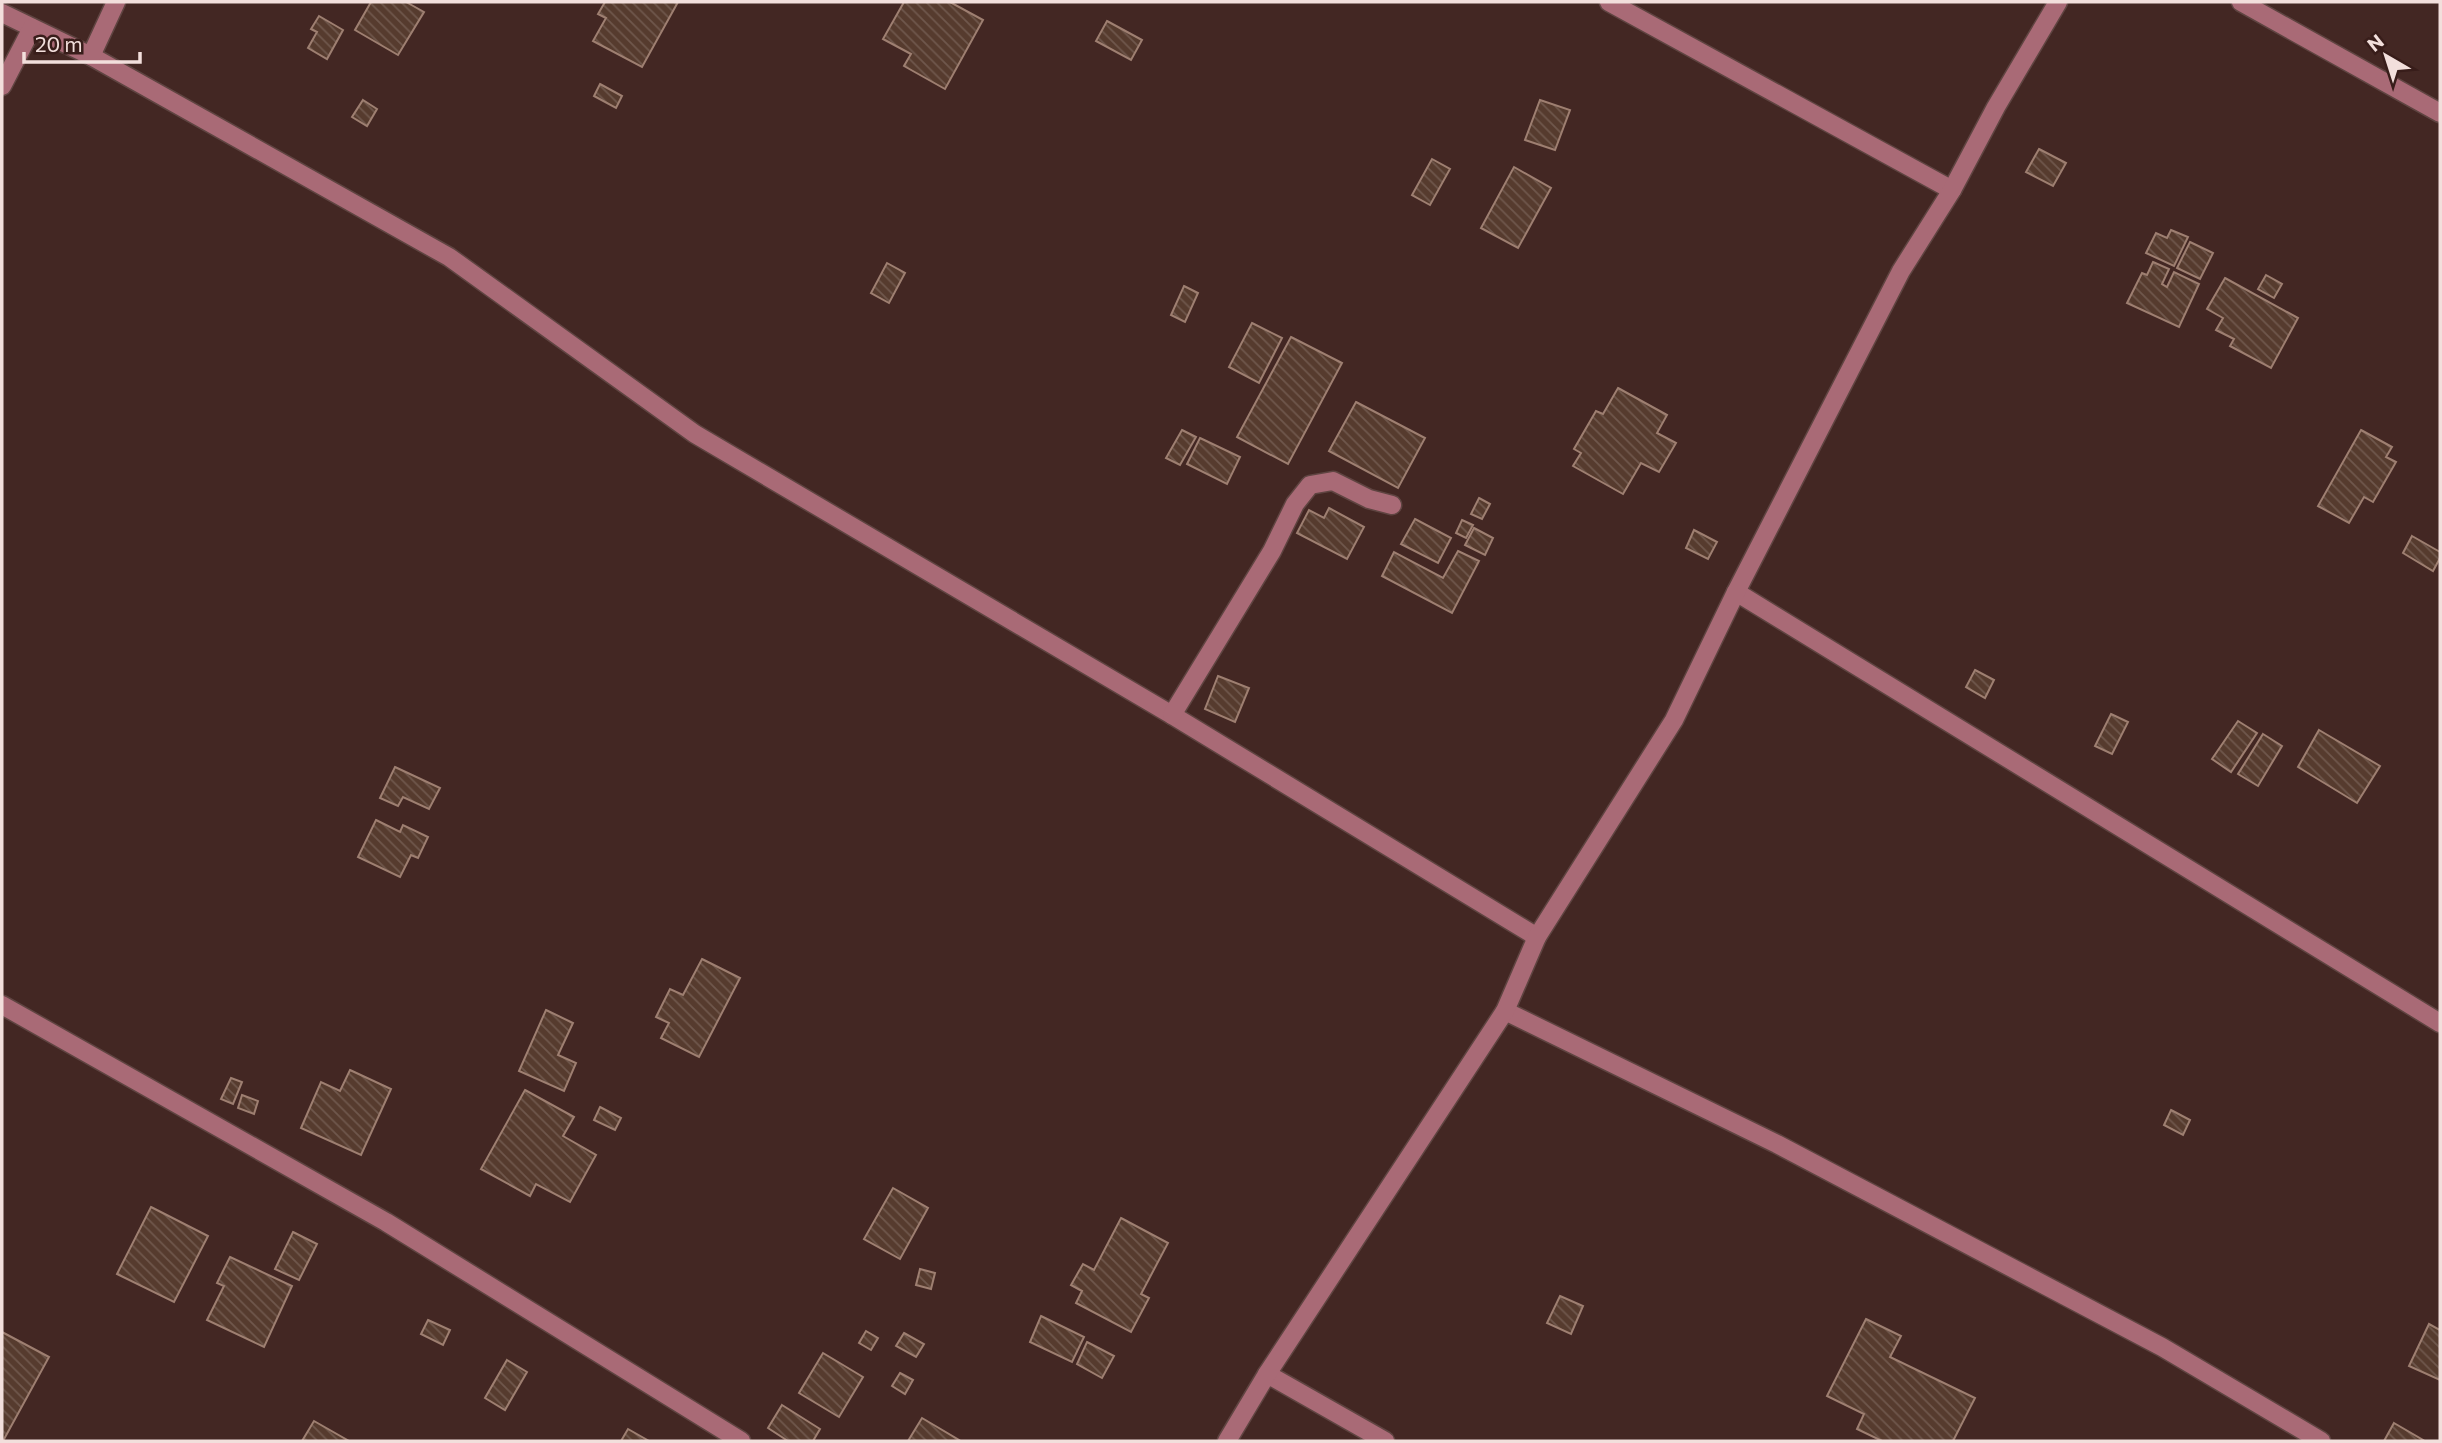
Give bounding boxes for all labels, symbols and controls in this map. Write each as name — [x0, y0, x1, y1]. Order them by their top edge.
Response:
scale bar — [24, 21, 140, 65]
north arrow — [2351, 21, 2421, 91]
text: N — [2362, 29, 2388, 56]
text: 20 m — [35, 31, 83, 56]

